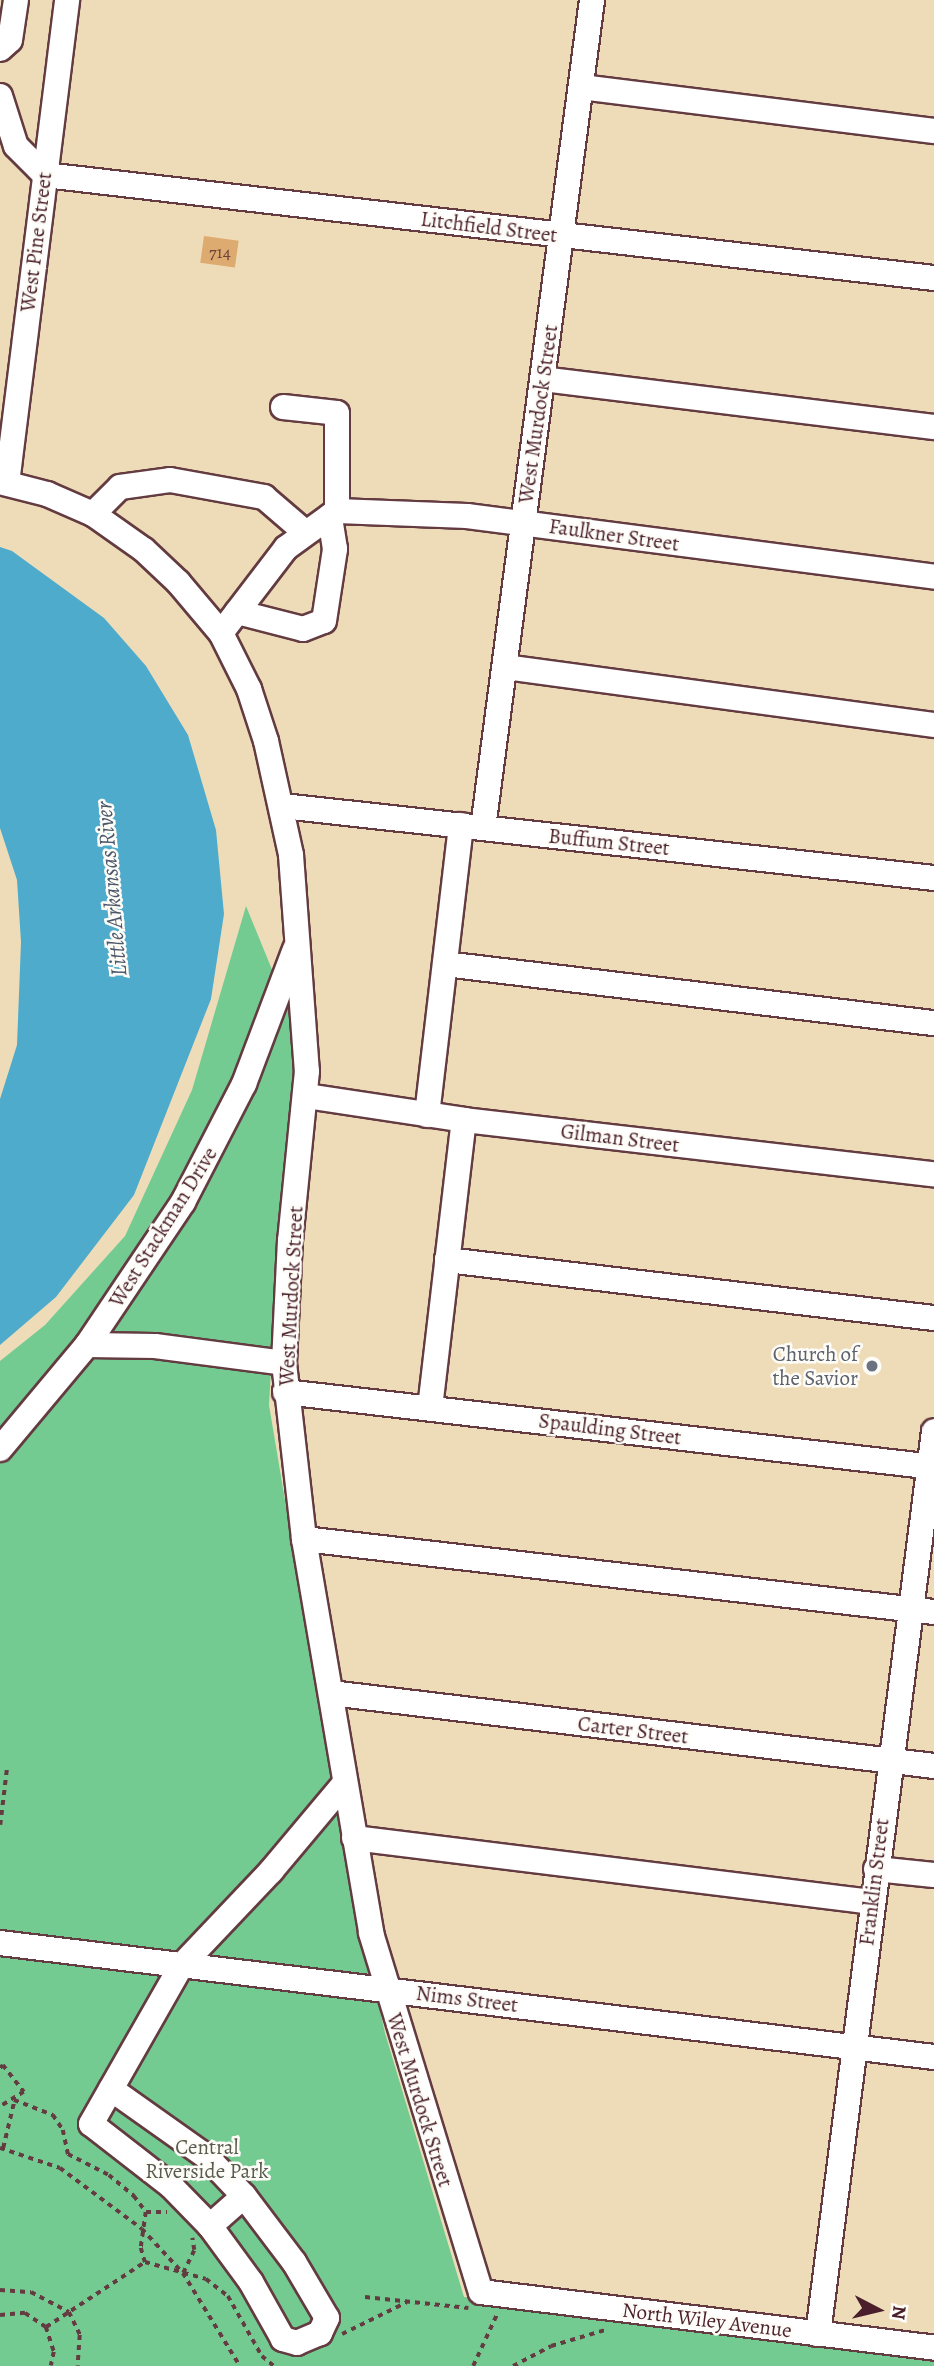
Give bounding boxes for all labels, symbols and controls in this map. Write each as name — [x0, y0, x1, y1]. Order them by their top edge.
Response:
street label: West Pine Street — [15, 171, 57, 313]
street label: Litchfield Street — [419, 206, 559, 248]
house number: 714 — [209, 241, 231, 263]
street label: West Murdock Street — [513, 323, 563, 505]
street label: Faulkner Street — [547, 513, 681, 557]
water label: Little Arkansas River — [91, 801, 133, 977]
street label: Buffum Street — [547, 823, 671, 861]
street label: Gilman Street — [559, 1118, 681, 1158]
street label: West Stackman Drive — [104, 1142, 222, 1312]
street label: West Murdock Street — [274, 1205, 308, 1387]
place label: Church of the Savior — [772, 1341, 858, 1391]
marker: Church of the Savior — [864, 1358, 880, 1374]
street label: Spaulding Street — [537, 1408, 683, 1450]
street label: Carter Street — [576, 1711, 690, 1749]
street label: Franklin Street — [854, 1817, 894, 1947]
street label: Nims Street — [415, 1980, 519, 2018]
street label: West Murdock Street — [382, 2010, 458, 2190]
park label: Central Riverside Park — [145, 2134, 269, 2184]
north arrow — [843, 2275, 913, 2345]
street label: North Wiley Avenue — [621, 2297, 793, 2343]
text: N — [885, 2304, 913, 2321]

